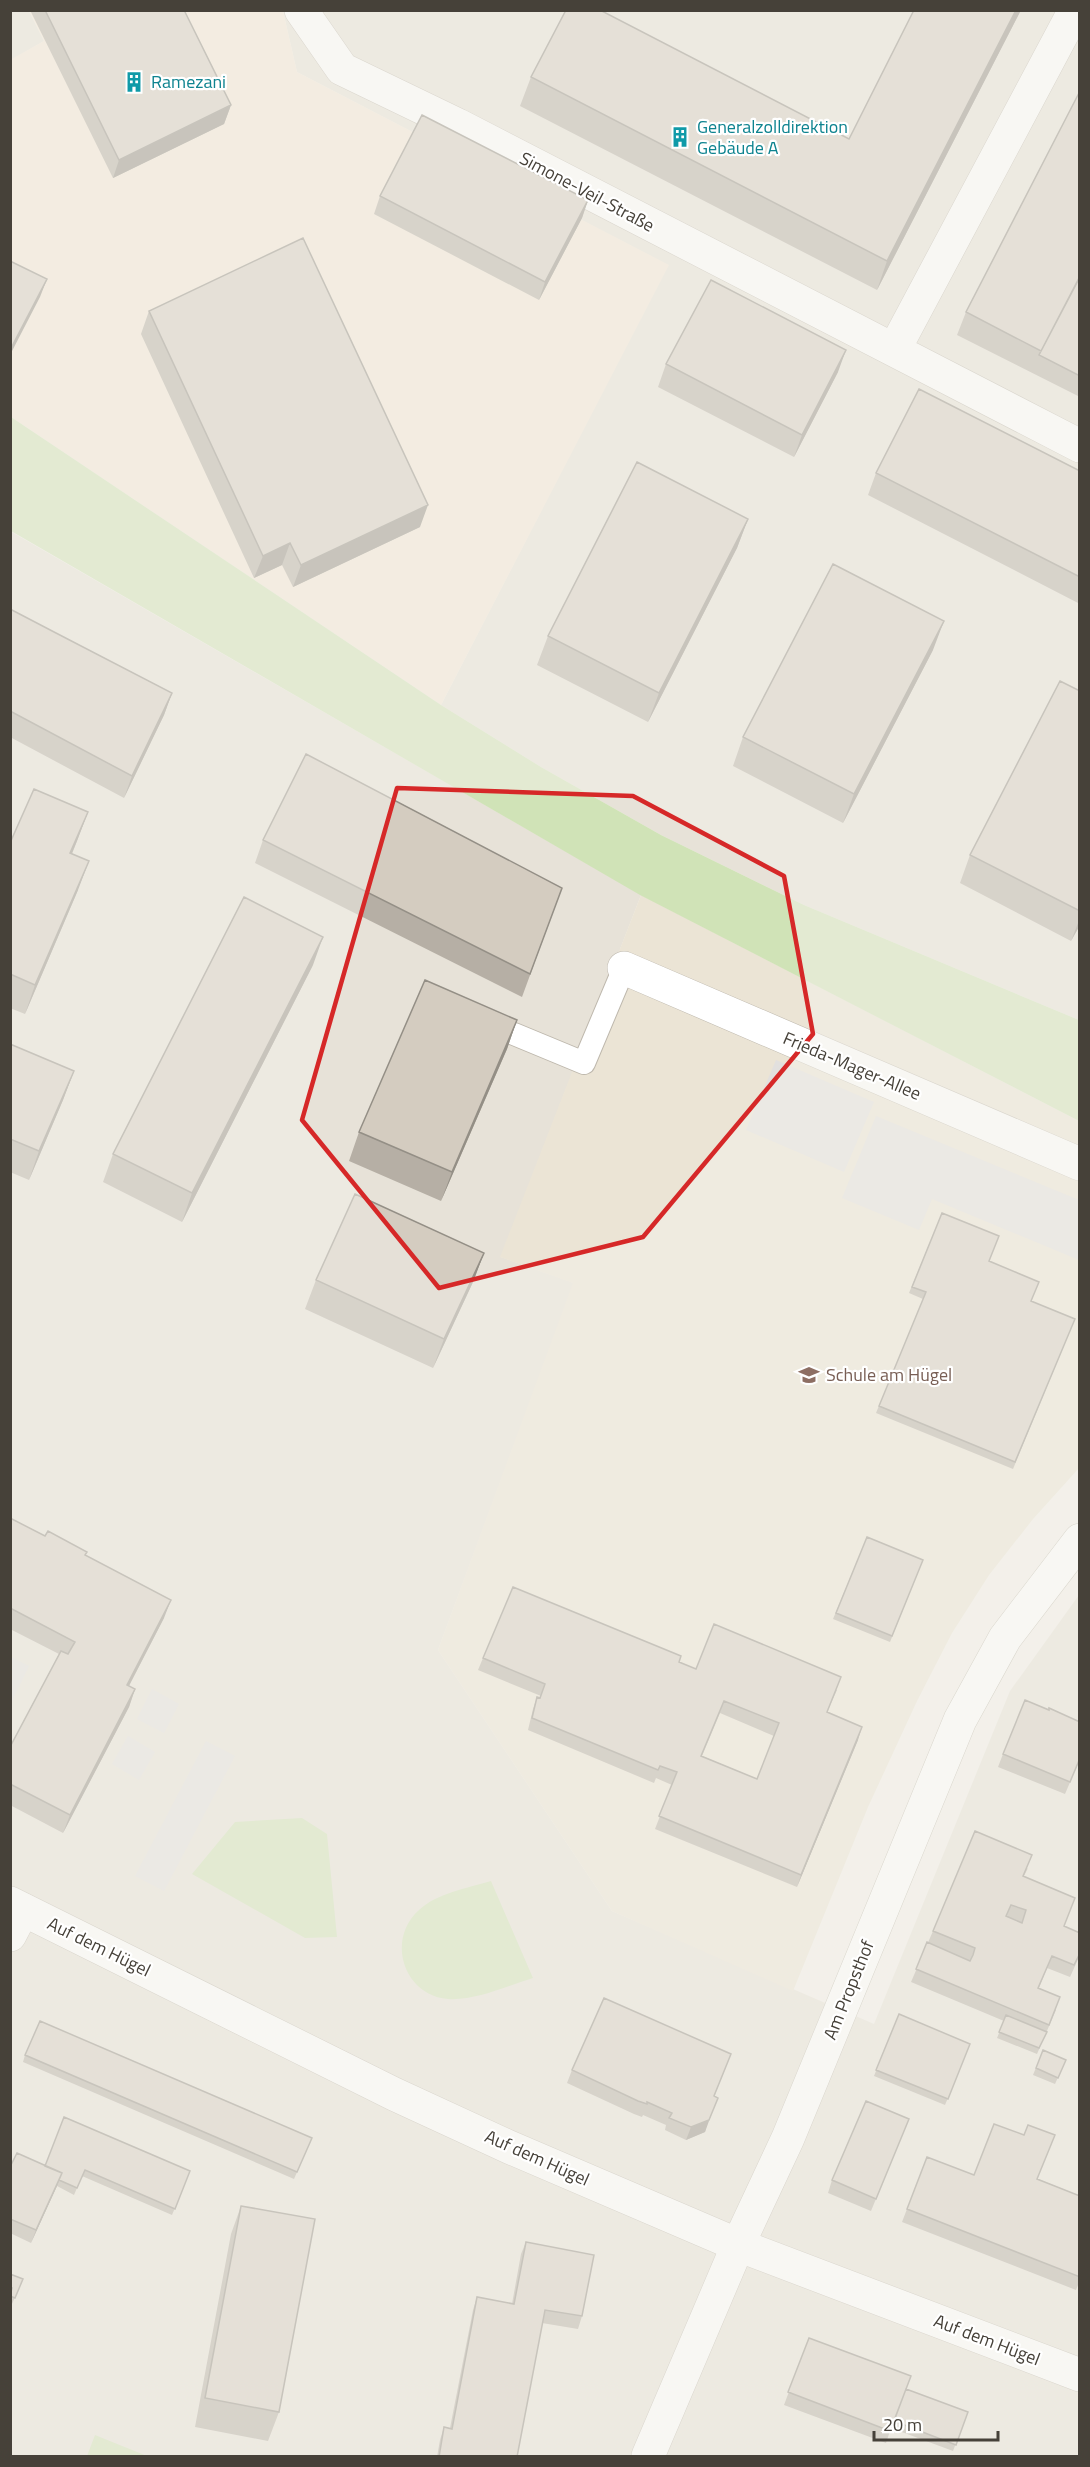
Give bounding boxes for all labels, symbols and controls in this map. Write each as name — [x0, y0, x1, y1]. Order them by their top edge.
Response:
place label: Ramezani — [151, 68, 226, 95]
building icon: Ramezani — [122, 70, 146, 94]
place label: Generalzolldirektion Gebäude A — [697, 113, 848, 161]
building icon: Generalzolldirektion Gebäude A — [668, 125, 692, 149]
street label: Simone-Veil-Straße — [515, 145, 660, 239]
street label: Frieda-Mager-Allee — [779, 1024, 925, 1107]
place label: Schule am Hügel — [826, 1361, 952, 1388]
school or university icon: Schule am Hügel — [797, 1363, 821, 1387]
street label: Auf dem Hügel — [43, 1910, 155, 1983]
street label: Am Propsthof — [816, 1936, 881, 2044]
street label: Auf dem Hügel — [481, 2122, 594, 2193]
street label: Auf dem Hügel — [930, 2307, 1044, 2372]
scale bar — [874, 2404, 998, 2442]
text: 20 m — [883, 2411, 922, 2438]

